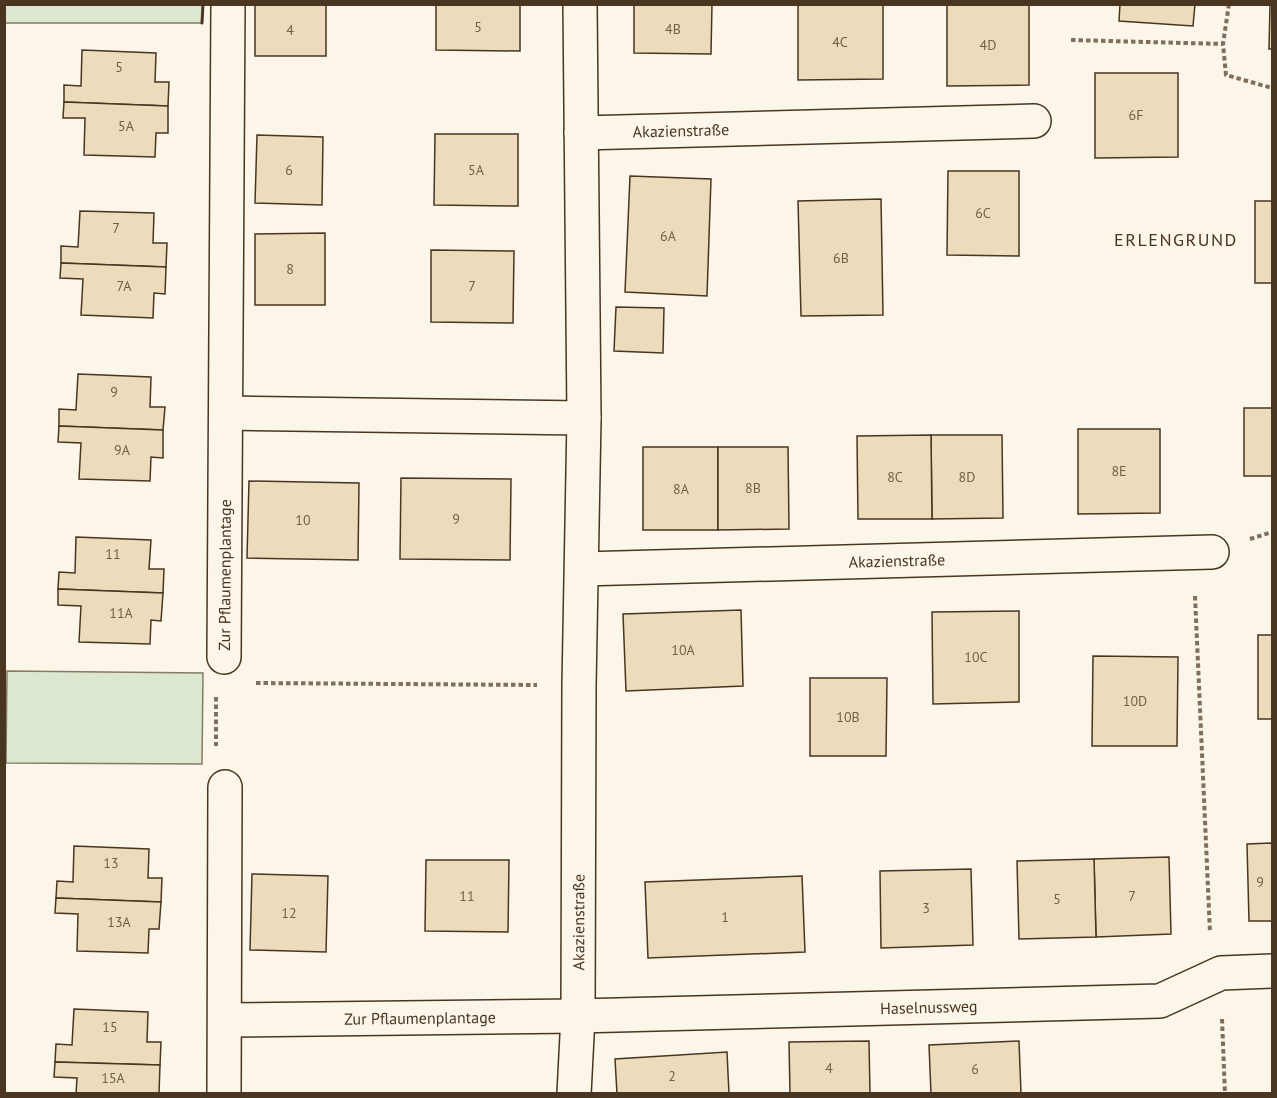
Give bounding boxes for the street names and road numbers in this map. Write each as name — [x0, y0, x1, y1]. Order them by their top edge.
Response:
street label: Akazienstraße — [632, 119, 729, 142]
street label: Zur Pflaumenplantage — [214, 499, 235, 651]
street label: Akazienstraße — [848, 549, 945, 572]
street label: Akazienstraße — [568, 874, 588, 970]
street label: Haselnussweg — [880, 996, 978, 1018]
street label: Zur Pflaumenplantage — [344, 1007, 496, 1029]

